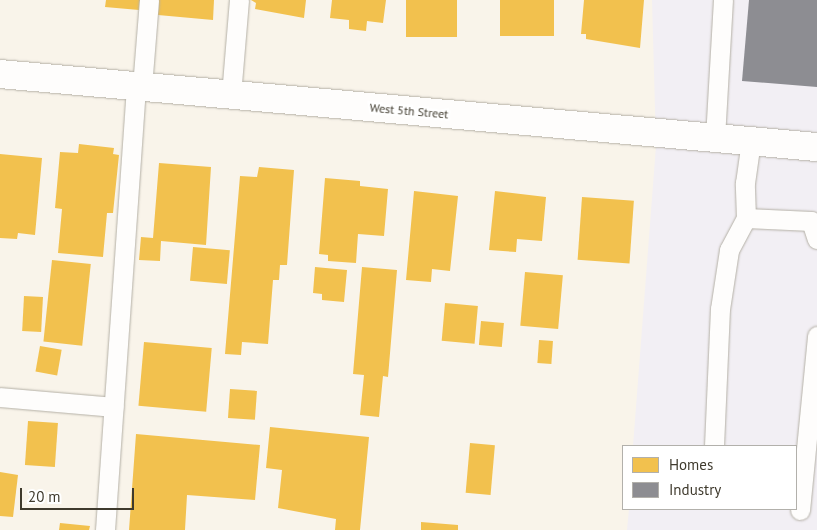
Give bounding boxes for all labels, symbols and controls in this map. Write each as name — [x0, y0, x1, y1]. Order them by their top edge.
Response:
street label: West 5th Street — [369, 100, 449, 122]
legend — [622, 445, 797, 510]
text: Homes — [669, 455, 713, 474]
scale bar — [22, 478, 136, 510]
text: Industry — [669, 480, 721, 499]
text: 20 m — [28, 487, 61, 506]

